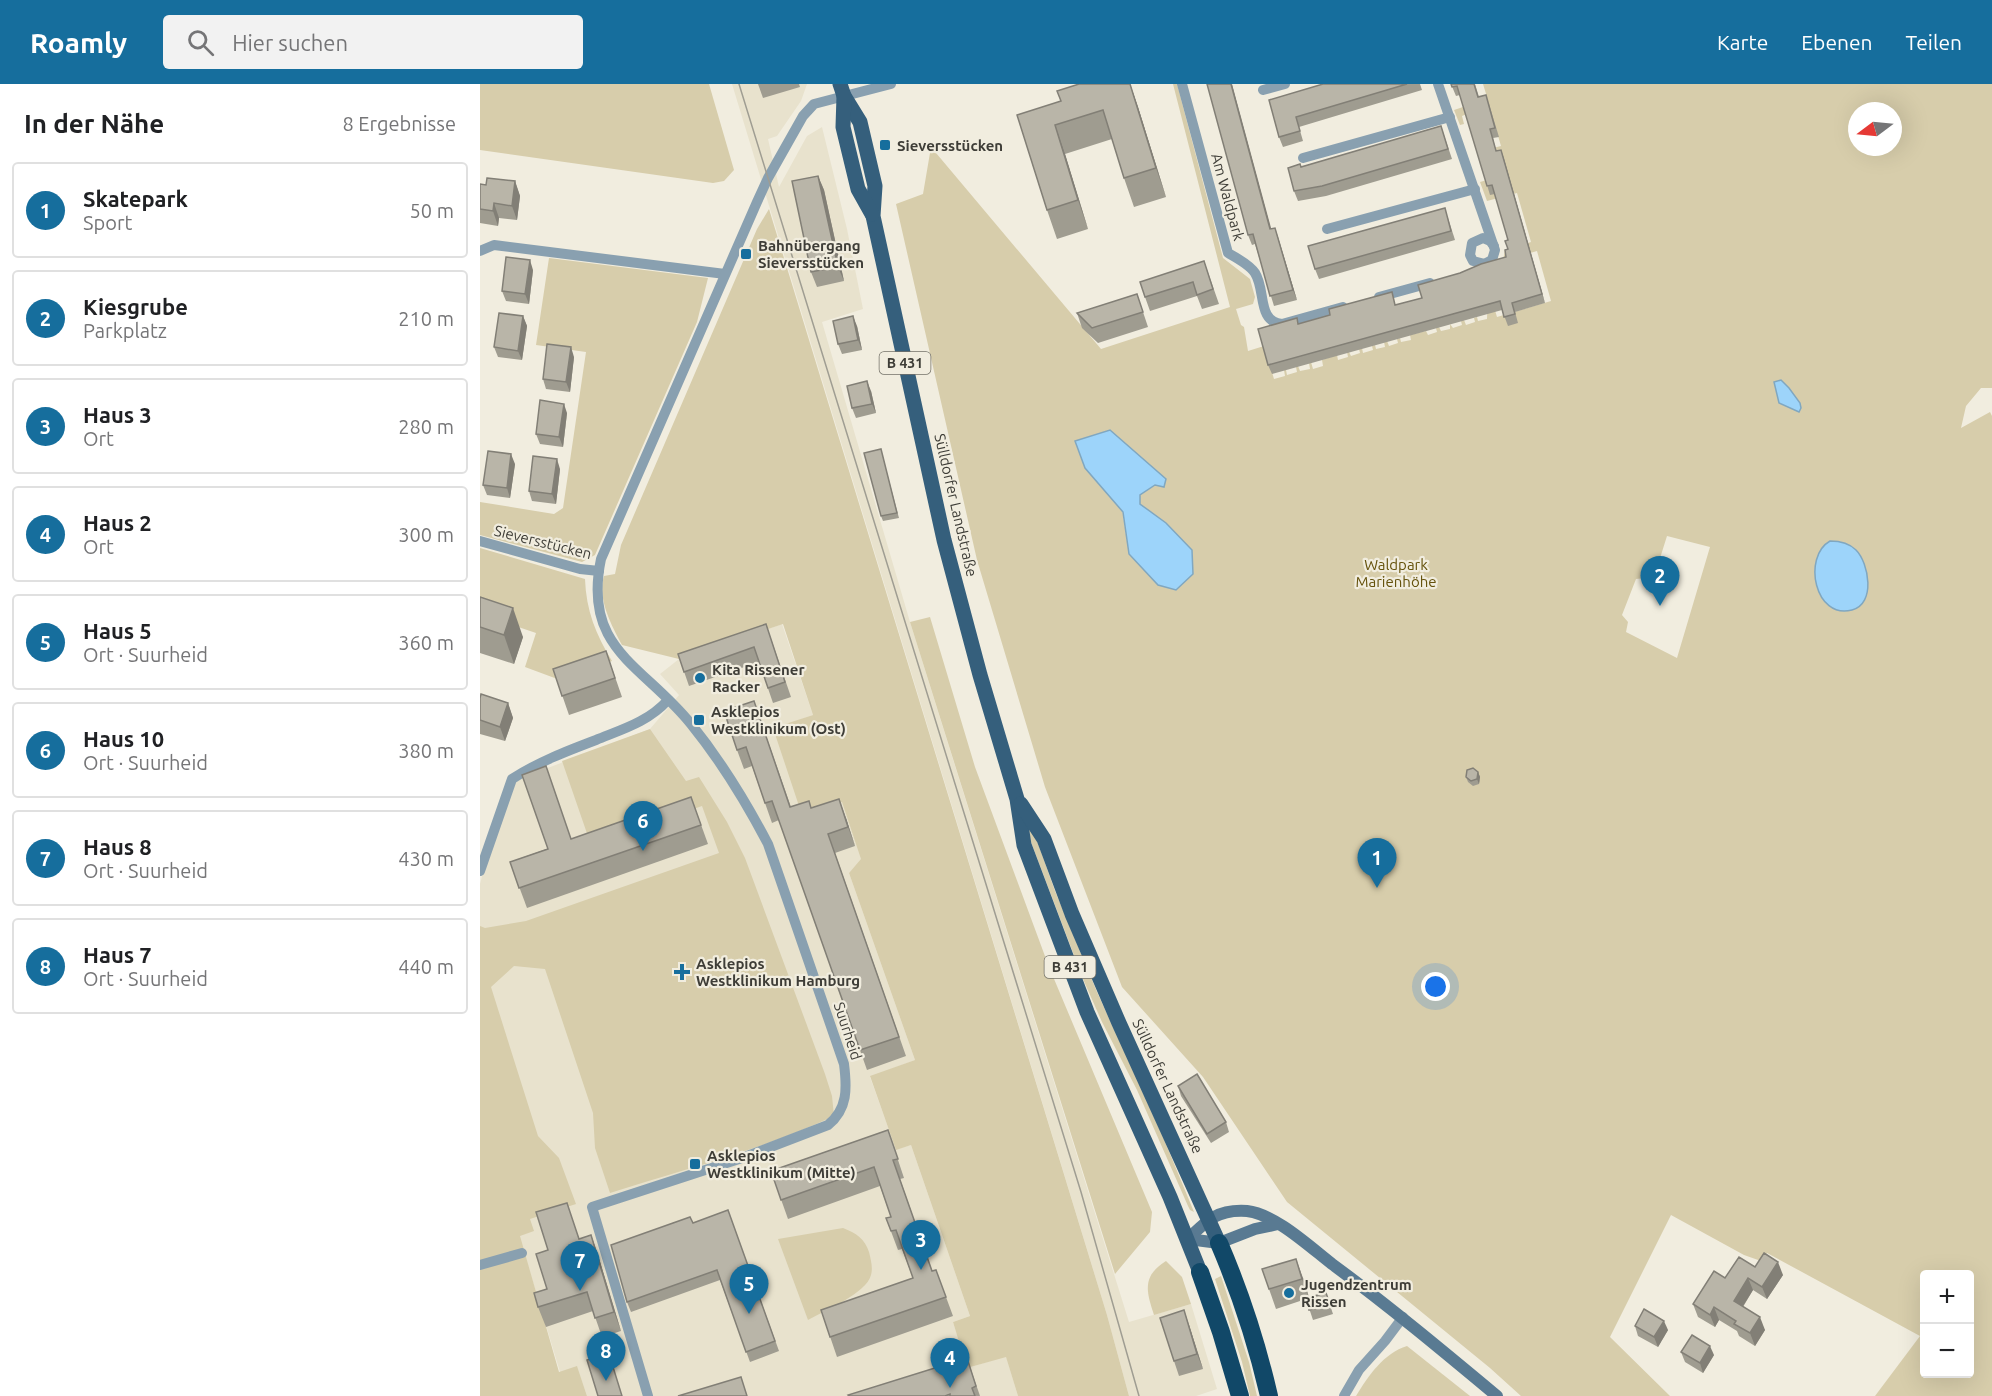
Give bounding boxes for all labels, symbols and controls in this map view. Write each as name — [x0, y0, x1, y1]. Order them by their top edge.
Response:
search box — [163, 15, 583, 69]
icon: search — [184, 26, 217, 59]
text: Roamly — [30, 27, 127, 58]
text: Hier suchen — [232, 30, 348, 55]
text: Karte — [1717, 30, 1768, 54]
text: Ebenen — [1801, 30, 1873, 54]
text: Teilen — [1906, 30, 1962, 54]
north arrow — [1848, 102, 1902, 156]
text: In der Nähe — [24, 109, 164, 138]
text: 8 Ergebnisse — [342, 112, 456, 135]
place label: Sieversstücken — [897, 137, 1003, 154]
marker: Sieversstücken — [878, 138, 892, 152]
street label: Am Waldpark — [1208, 151, 1248, 243]
text: Skatepark — [83, 186, 188, 211]
text: 1 — [40, 199, 51, 222]
text: 50 m — [410, 199, 454, 222]
text: Sport — [83, 211, 132, 234]
place label: Bahnübergang Sieversstücken — [758, 237, 864, 271]
marker: Bahnübergang Sieversstücken — [739, 247, 753, 261]
text: Kiesgrube — [83, 294, 188, 319]
text: 2 — [40, 307, 51, 330]
text: 210 m — [398, 307, 454, 330]
text: Parkplatz — [83, 319, 167, 342]
road number: B 431 — [880, 352, 930, 374]
text: Haus 3 — [83, 402, 152, 427]
text: 3 — [40, 415, 51, 438]
text: 280 m — [398, 415, 454, 438]
text: Ort — [83, 427, 114, 450]
street label: Sülldorfer Landstraße — [931, 432, 981, 578]
text: Haus 2 — [83, 510, 152, 535]
street label: Sieversstücken — [493, 522, 593, 562]
text: 4 — [40, 523, 51, 546]
text: 300 m — [398, 523, 454, 546]
text: Ort — [83, 535, 114, 558]
park label: Waldpark Marienhöhe — [1355, 556, 1437, 590]
pin: 2 — [1640, 556, 1680, 606]
text: Haus 5 — [83, 618, 152, 643]
text: 5 — [40, 631, 51, 654]
text: 360 m — [398, 631, 454, 654]
text: Ort · Suurheid — [83, 643, 208, 666]
place label: Kita Rissener Racker — [712, 661, 805, 695]
marker: Kita Rissener Racker — [693, 671, 707, 685]
place label: Asklepios Westklinikum (Ost) — [711, 703, 846, 737]
marker: Asklepios Westklinikum (Ost) — [692, 713, 706, 727]
text: Haus 10 — [83, 726, 164, 751]
text: 6 — [40, 739, 51, 762]
text: 380 m — [398, 739, 454, 762]
text: Ort · Suurheid — [83, 751, 208, 774]
pin: 6 — [624, 802, 662, 851]
text: Haus 8 — [83, 834, 152, 859]
pin: 1 — [1358, 838, 1396, 888]
text: 7 — [40, 847, 51, 870]
text: 430 m — [398, 847, 454, 870]
text: Ort · Suurheid — [83, 859, 208, 882]
text: Haus 7 — [83, 942, 152, 967]
text: 8 — [40, 955, 51, 978]
text: 440 m — [398, 955, 454, 978]
place label: Asklepios Westklinikum Hamburg — [696, 955, 860, 989]
road number: B 431 — [1044, 956, 1096, 978]
marker: Asklepios Westklinikum Hamburg — [673, 963, 691, 981]
text: Ort · Suurheid — [83, 967, 208, 990]
your location — [1421, 972, 1450, 1001]
street label: Suurheid — [831, 1000, 865, 1062]
street label: Sülldorfer Landstraße — [1129, 1016, 1207, 1156]
place label: Asklepios Westklinikum (Mitte) — [707, 1147, 856, 1181]
marker: Asklepios Westklinikum (Mitte) — [688, 1157, 702, 1171]
pin: 3 — [902, 1220, 940, 1270]
pin: 7 — [560, 1242, 600, 1291]
pin: 5 — [730, 1264, 768, 1314]
map controls — [1920, 1270, 1974, 1378]
button: + — [1920, 1270, 1974, 1324]
place label: Jugendzentrum Rissen — [1301, 1276, 1412, 1310]
marker: Jugendzentrum Rissen — [1282, 1286, 1296, 1300]
button: − — [1920, 1324, 1974, 1378]
pin: 8 — [586, 1332, 626, 1381]
pin: 4 — [930, 1338, 970, 1388]

